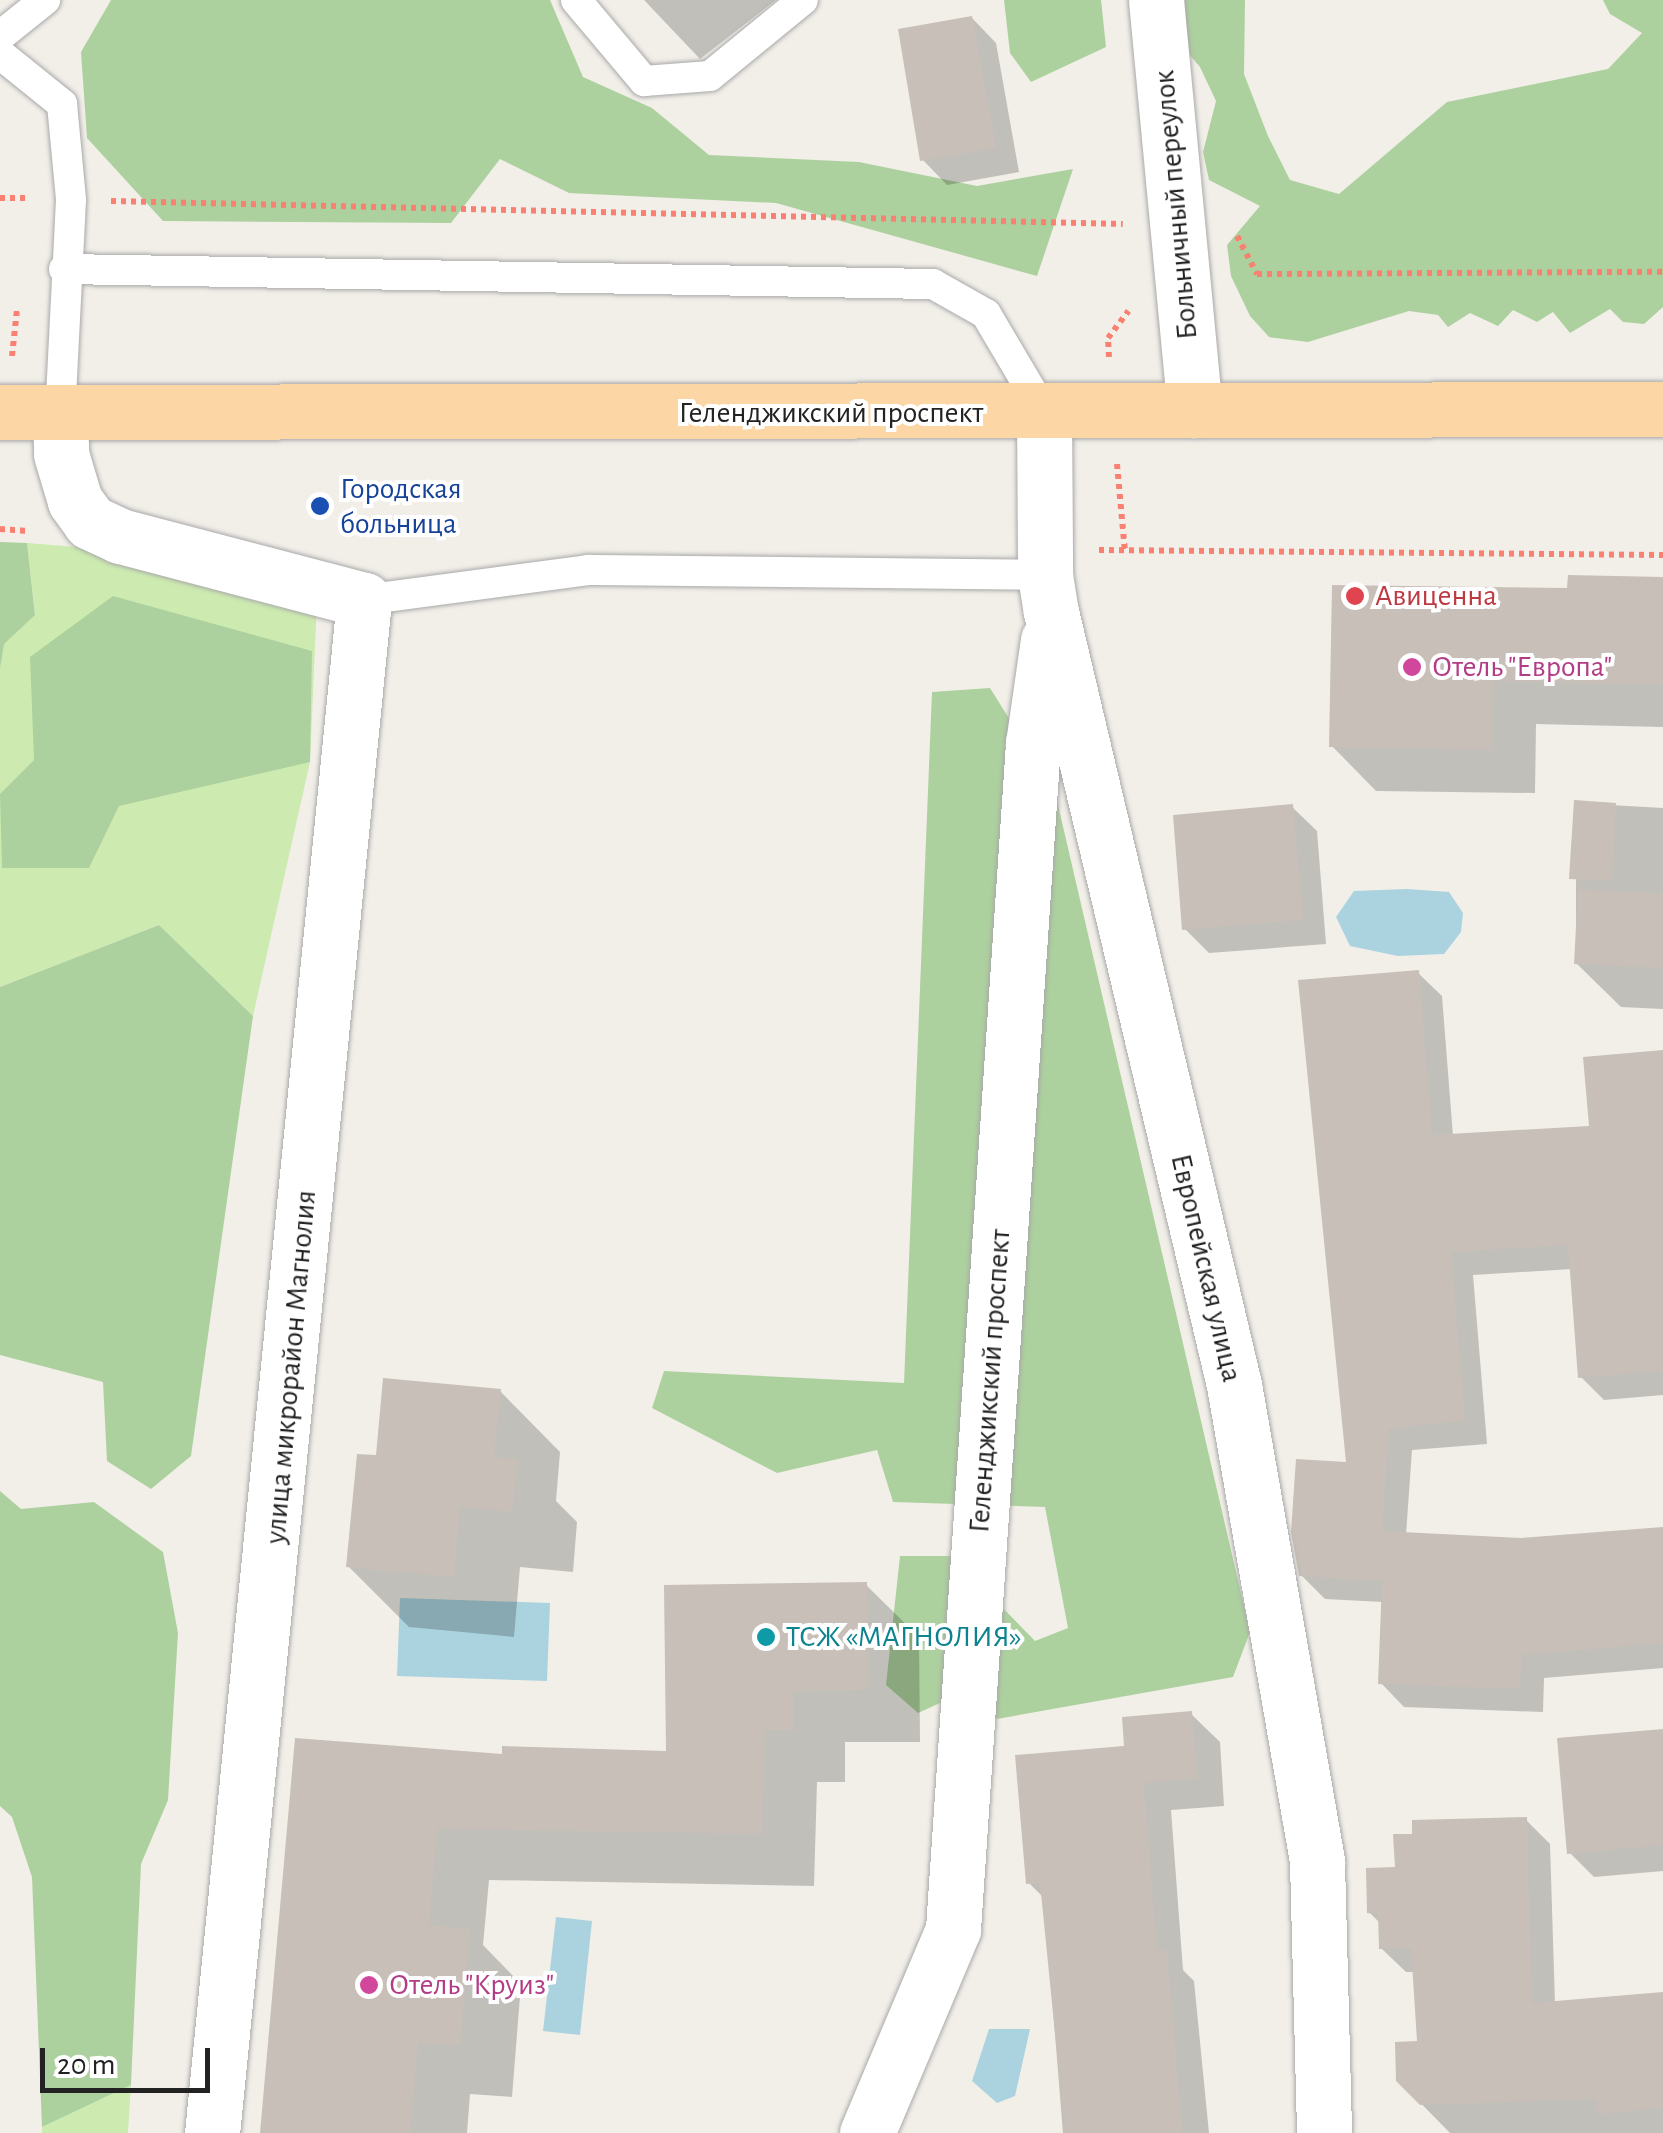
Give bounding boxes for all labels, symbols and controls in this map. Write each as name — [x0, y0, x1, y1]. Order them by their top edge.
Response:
street label: Больничный переулок — [1146, 69, 1206, 341]
street label: Геленджикский проспект — [679, 395, 983, 431]
place label: Городская больница — [340, 471, 462, 542]
marker: Городская больница — [309, 495, 331, 517]
place label: Авиценна — [1375, 578, 1497, 614]
marker: Авиценна — [1344, 585, 1366, 607]
place label: Отель "Европа" — [1432, 649, 1612, 685]
marker: Отель "Европа" — [1401, 656, 1423, 678]
street label: Европейская улица — [1162, 1150, 1250, 1386]
street label: улица микрорайон Магнолия — [258, 1189, 324, 1545]
street label: Геленджикский проспект — [961, 1228, 1019, 1534]
place label: ТСЖ «МАГНОЛИЯ» — [786, 1619, 1022, 1655]
marker: ТСЖ «МАГНОЛИЯ» — [755, 1626, 777, 1648]
place label: Отель "Круиз" — [389, 1967, 554, 2003]
marker: Отель "Круиз" — [358, 1974, 380, 1996]
scale bar — [45, 2028, 215, 2090]
text: 20 m — [57, 2050, 115, 2080]

